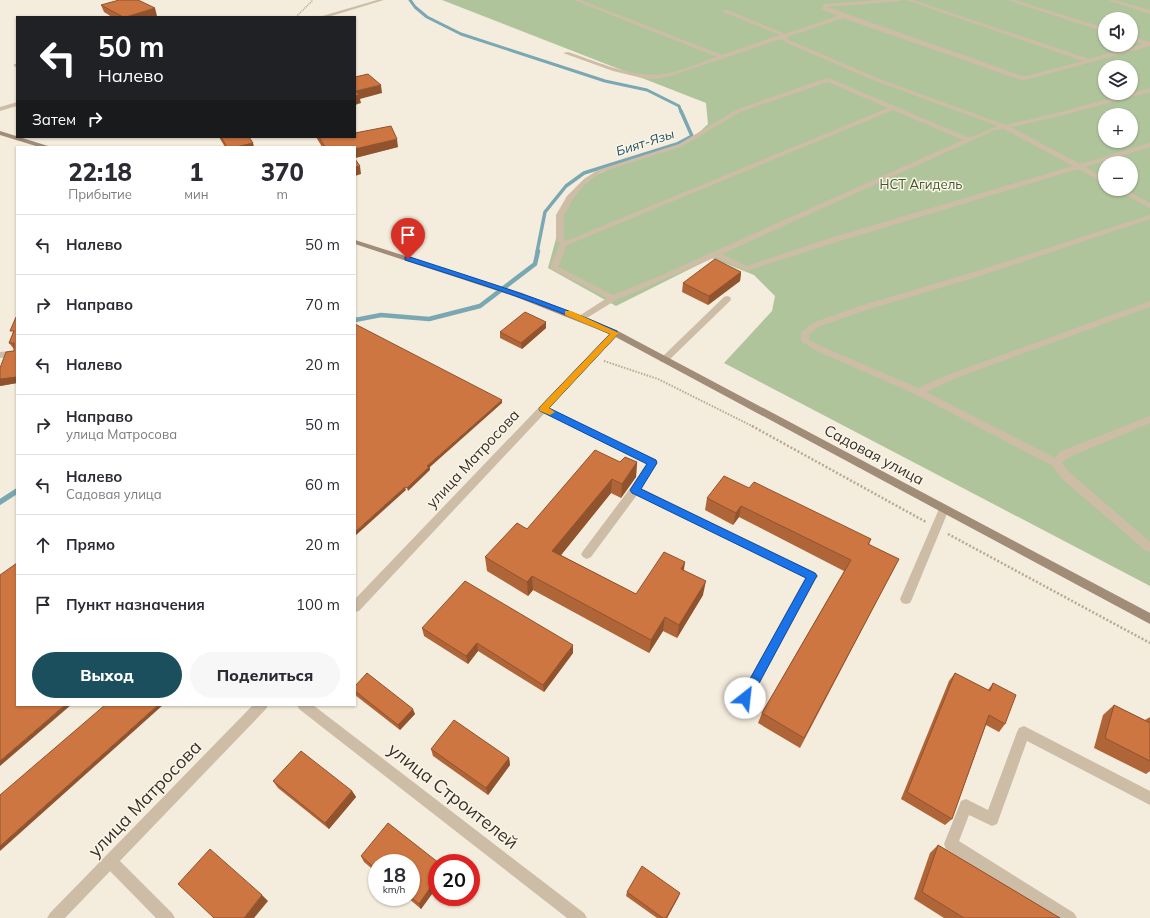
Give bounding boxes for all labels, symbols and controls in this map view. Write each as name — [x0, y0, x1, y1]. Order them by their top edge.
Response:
map controls — [1098, 12, 1138, 196]
button: sound — [1098, 12, 1138, 52]
text: 50 m — [98, 29, 164, 64]
icon: left — [32, 32, 84, 84]
button: layers — [1098, 60, 1138, 100]
text: Налево — [98, 64, 164, 87]
icon: right — [84, 108, 106, 130]
button: + — [1098, 108, 1138, 148]
text: Затем — [32, 110, 76, 129]
water label: Бият-Язы — [614, 125, 676, 159]
button: − — [1098, 156, 1138, 196]
text: 22:18 — [68, 157, 132, 187]
text: 1 — [189, 157, 204, 187]
text: 370 — [261, 157, 304, 187]
park label: НСТ Агидель — [880, 176, 962, 192]
text: Прибытие — [68, 186, 132, 202]
text: мин — [184, 186, 208, 202]
text: m — [277, 186, 288, 202]
pin — [391, 218, 425, 259]
icon: arrive — [397, 224, 419, 246]
icon: left — [32, 234, 54, 256]
text: Налево — [66, 235, 122, 254]
text: 50 m — [305, 235, 340, 254]
icon: right — [32, 294, 54, 316]
text: Направо — [66, 295, 133, 314]
text: 70 m — [305, 295, 340, 314]
icon: left — [32, 354, 54, 376]
text: Налево — [66, 355, 122, 374]
text: 20 m — [305, 355, 340, 374]
street label: улица Матросова — [422, 405, 523, 512]
text: Направо — [66, 407, 133, 426]
icon: right — [32, 414, 54, 436]
text: 50 m — [305, 415, 340, 434]
street label: Садовая улица — [821, 420, 927, 489]
text: улица Матросова — [66, 426, 177, 442]
text: Налево — [66, 467, 122, 486]
icon: left — [32, 474, 54, 496]
text: 60 m — [305, 475, 340, 494]
text: Садовая улица — [66, 486, 162, 502]
icon: ahead — [32, 534, 54, 556]
text: Прямо — [66, 535, 115, 554]
text: 20 m — [305, 535, 340, 554]
icon: arrive — [32, 594, 54, 616]
text: Пункт назначения — [66, 595, 205, 614]
text: 100 m — [296, 595, 340, 614]
button: Выход — [32, 652, 182, 698]
button: Поделиться — [190, 652, 340, 698]
position arrow — [724, 677, 766, 719]
street label: улица Матросова — [83, 735, 206, 862]
street label: улица Строителей — [384, 738, 523, 854]
speed limit sign: 20 — [428, 854, 480, 906]
text: 18 — [382, 862, 406, 887]
text: km/h — [383, 883, 405, 896]

